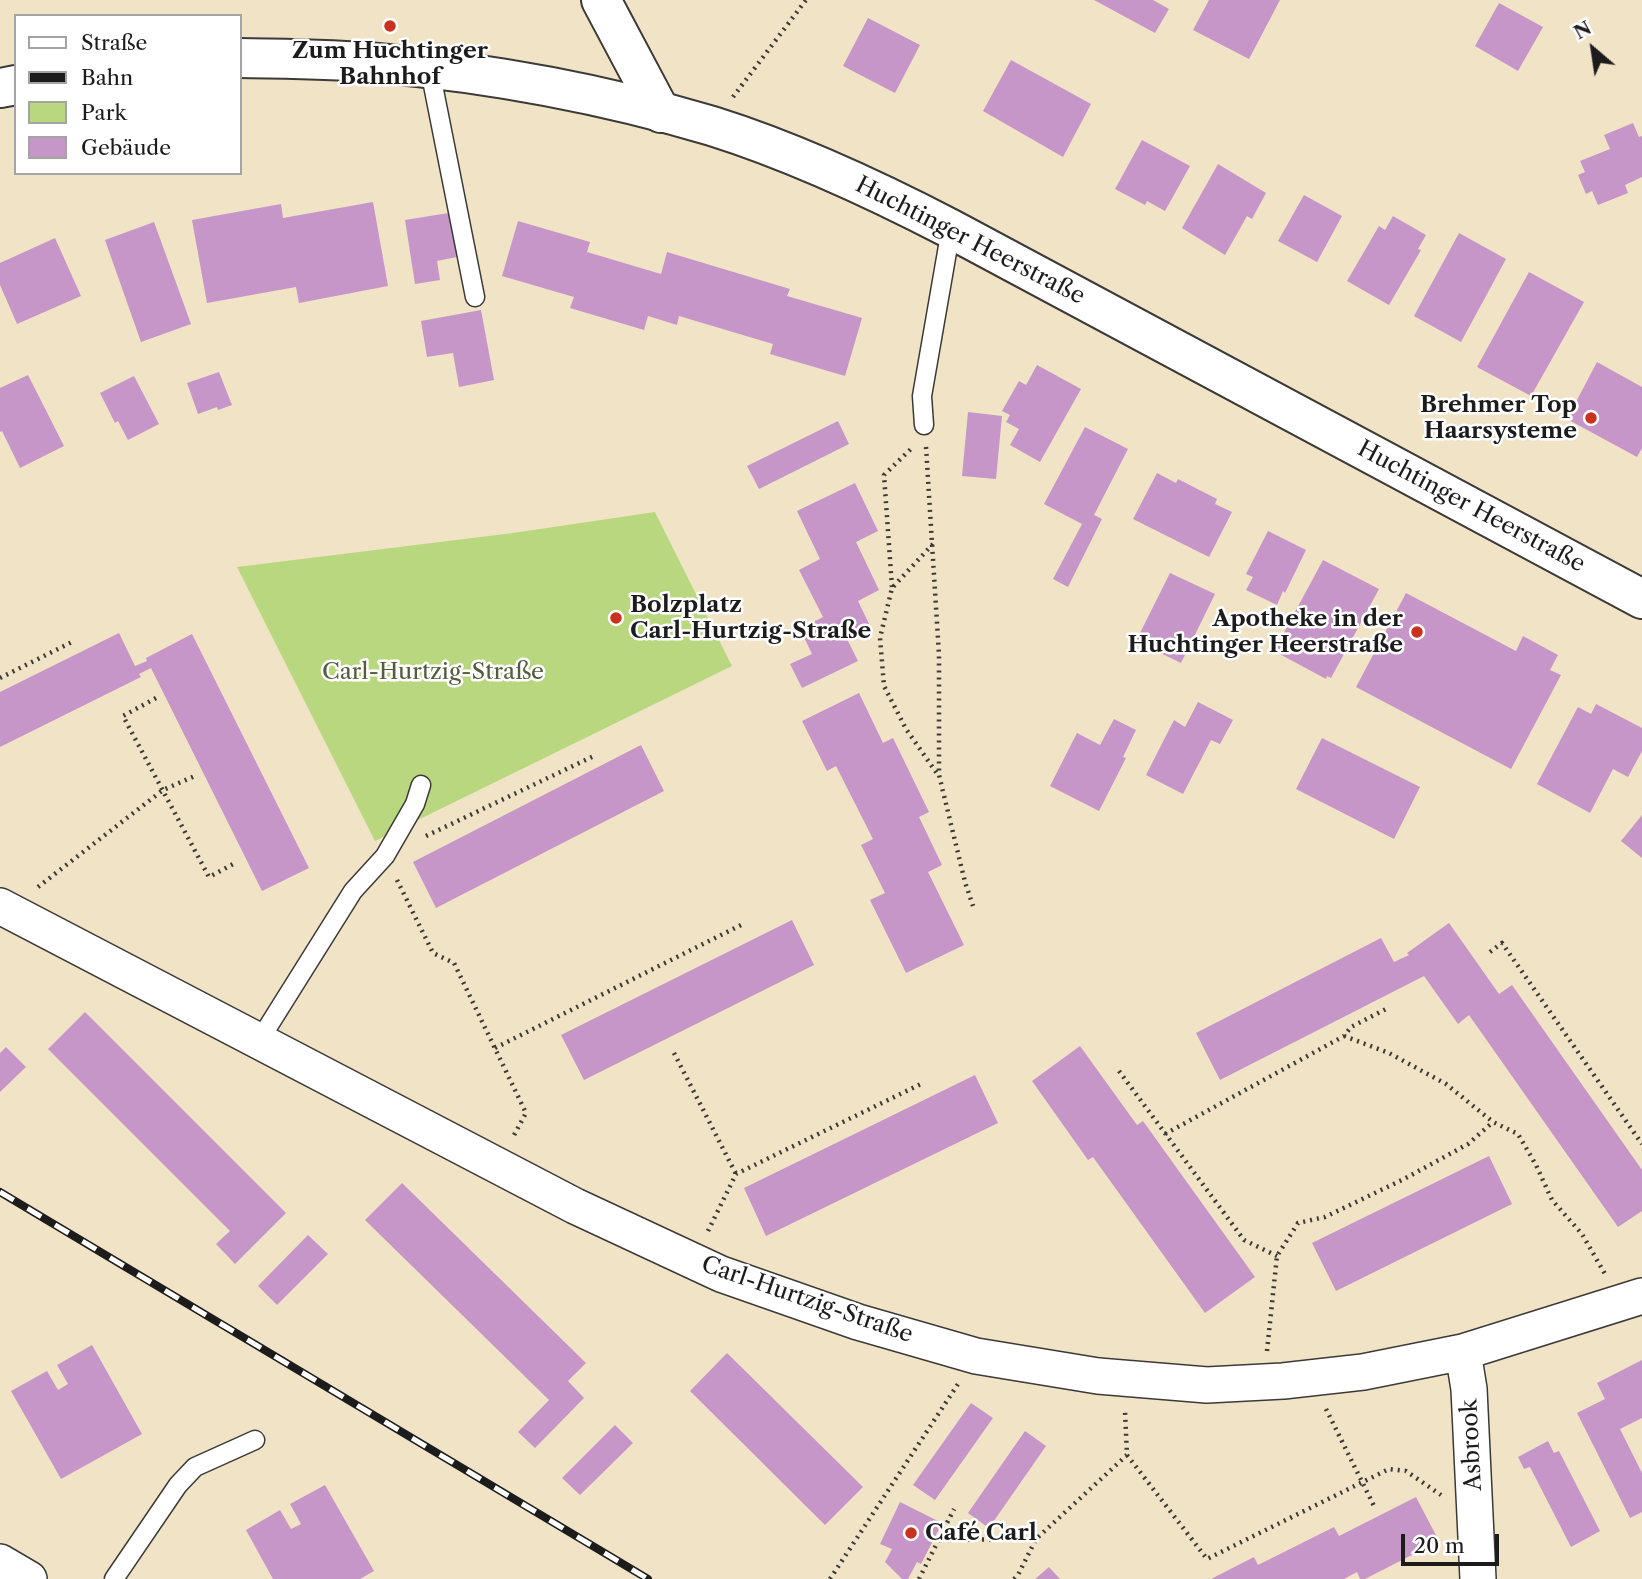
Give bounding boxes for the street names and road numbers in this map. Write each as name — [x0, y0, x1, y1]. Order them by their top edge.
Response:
street label: Huchtinger Heerstraße — [851, 171, 1089, 311]
street label: Huchtinger Heerstraße — [1353, 435, 1589, 579]
street label: Carl-Hurtzig-Straße — [698, 1251, 916, 1349]
street label: Asbrook — [1456, 1398, 1488, 1492]

